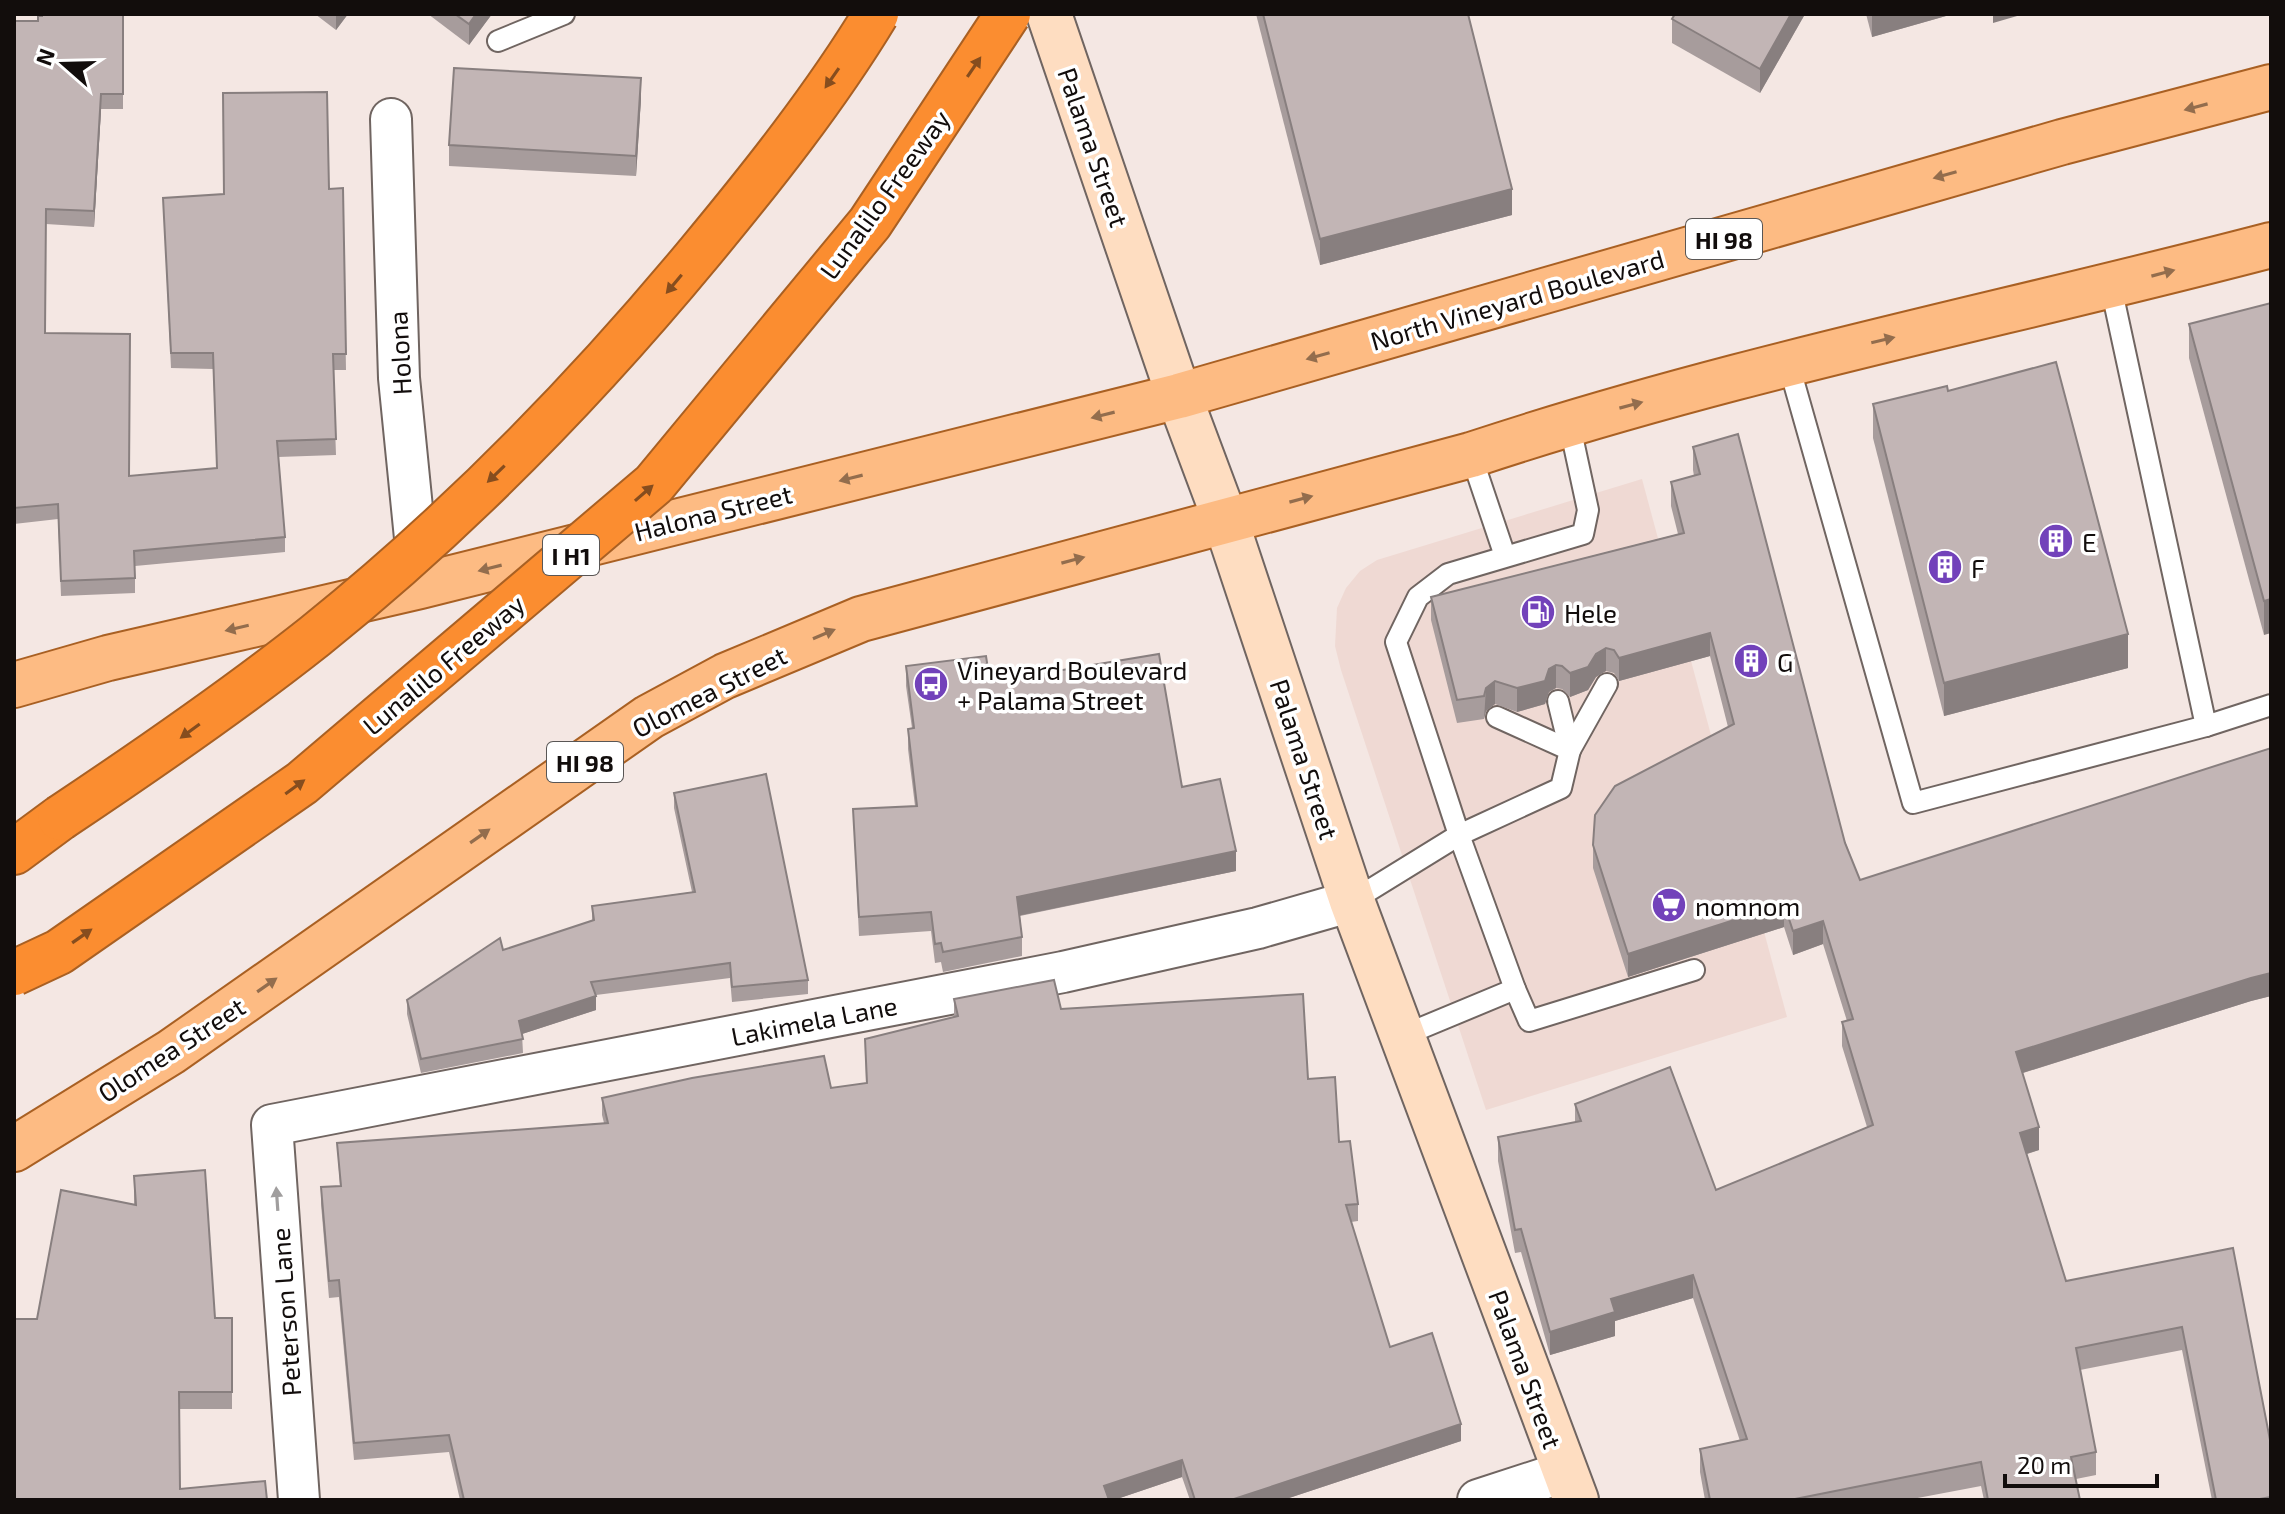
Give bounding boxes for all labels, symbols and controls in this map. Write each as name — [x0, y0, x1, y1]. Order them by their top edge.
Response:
north arrow — [24, 24, 104, 104]
text: N — [29, 45, 59, 69]
one-way arrow — [966, 56, 981, 77]
street label: Palama Street — [1052, 63, 1136, 231]
one-way arrow — [825, 68, 840, 89]
one-way arrow — [2183, 101, 2208, 113]
street label: Lunalilo Freeway — [812, 103, 956, 284]
one-way arrow — [1932, 170, 1957, 182]
road number: HI 98 — [1686, 219, 1762, 259]
street label: North Vineyard Boulevard — [1367, 242, 1667, 356]
one-way arrow — [2152, 266, 2176, 279]
one-way arrow — [666, 274, 683, 294]
street label: Holona — [381, 310, 417, 396]
one-way arrow — [1871, 333, 1896, 346]
one-way arrow — [1306, 350, 1330, 363]
one-way arrow — [1620, 398, 1644, 411]
one-way arrow — [1091, 409, 1116, 421]
one-way arrow — [487, 464, 506, 483]
one-way arrow — [839, 472, 864, 484]
street label: Halona Street — [631, 477, 795, 547]
one-way arrow — [633, 485, 653, 502]
one-way arrow — [1288, 492, 1313, 504]
building icon: E — [2037, 522, 2075, 560]
place label: E — [2082, 526, 2097, 557]
road number: I H1 — [543, 535, 599, 575]
building icon: F — [1926, 548, 1964, 586]
place label: F — [1971, 552, 1985, 583]
one-way arrow — [1060, 554, 1085, 566]
one-way arrow — [478, 562, 503, 575]
street label: Lunalilo Freeway — [356, 587, 530, 740]
fuel station icon: Hele — [1519, 593, 1557, 631]
place label: Hele — [1564, 597, 1617, 628]
one-way arrow — [225, 622, 250, 635]
one-way arrow — [812, 628, 836, 641]
street label: Olomea Street — [627, 639, 791, 743]
building icon: G — [1732, 642, 1770, 680]
place label: G — [1777, 646, 1793, 677]
place label: Vineyard Boulevard + Palama Street — [957, 654, 1187, 715]
bus stop icon: Vineyard Boulevard + Palama Street — [912, 665, 950, 703]
street label: Palama Street — [1265, 675, 1346, 843]
one-way arrow — [179, 723, 201, 739]
road number: HI 98 — [547, 742, 623, 782]
one-way arrow — [285, 780, 306, 795]
one-way arrow — [470, 829, 491, 844]
supermarket icon: nomnom — [1650, 886, 1688, 924]
place label: nomnom — [1695, 890, 1800, 921]
one-way arrow — [71, 929, 92, 944]
one-way arrow — [257, 978, 278, 993]
street label: Lakimela Lane — [728, 989, 900, 1051]
street label: Olomea Street — [92, 990, 250, 1108]
one-way arrow — [270, 1186, 283, 1211]
street label: Peterson Lane — [264, 1227, 306, 1397]
street label: Palama Street — [1483, 1285, 1569, 1453]
scale bar — [2005, 1438, 2157, 1488]
text: 20 m — [2017, 1450, 2071, 1479]

